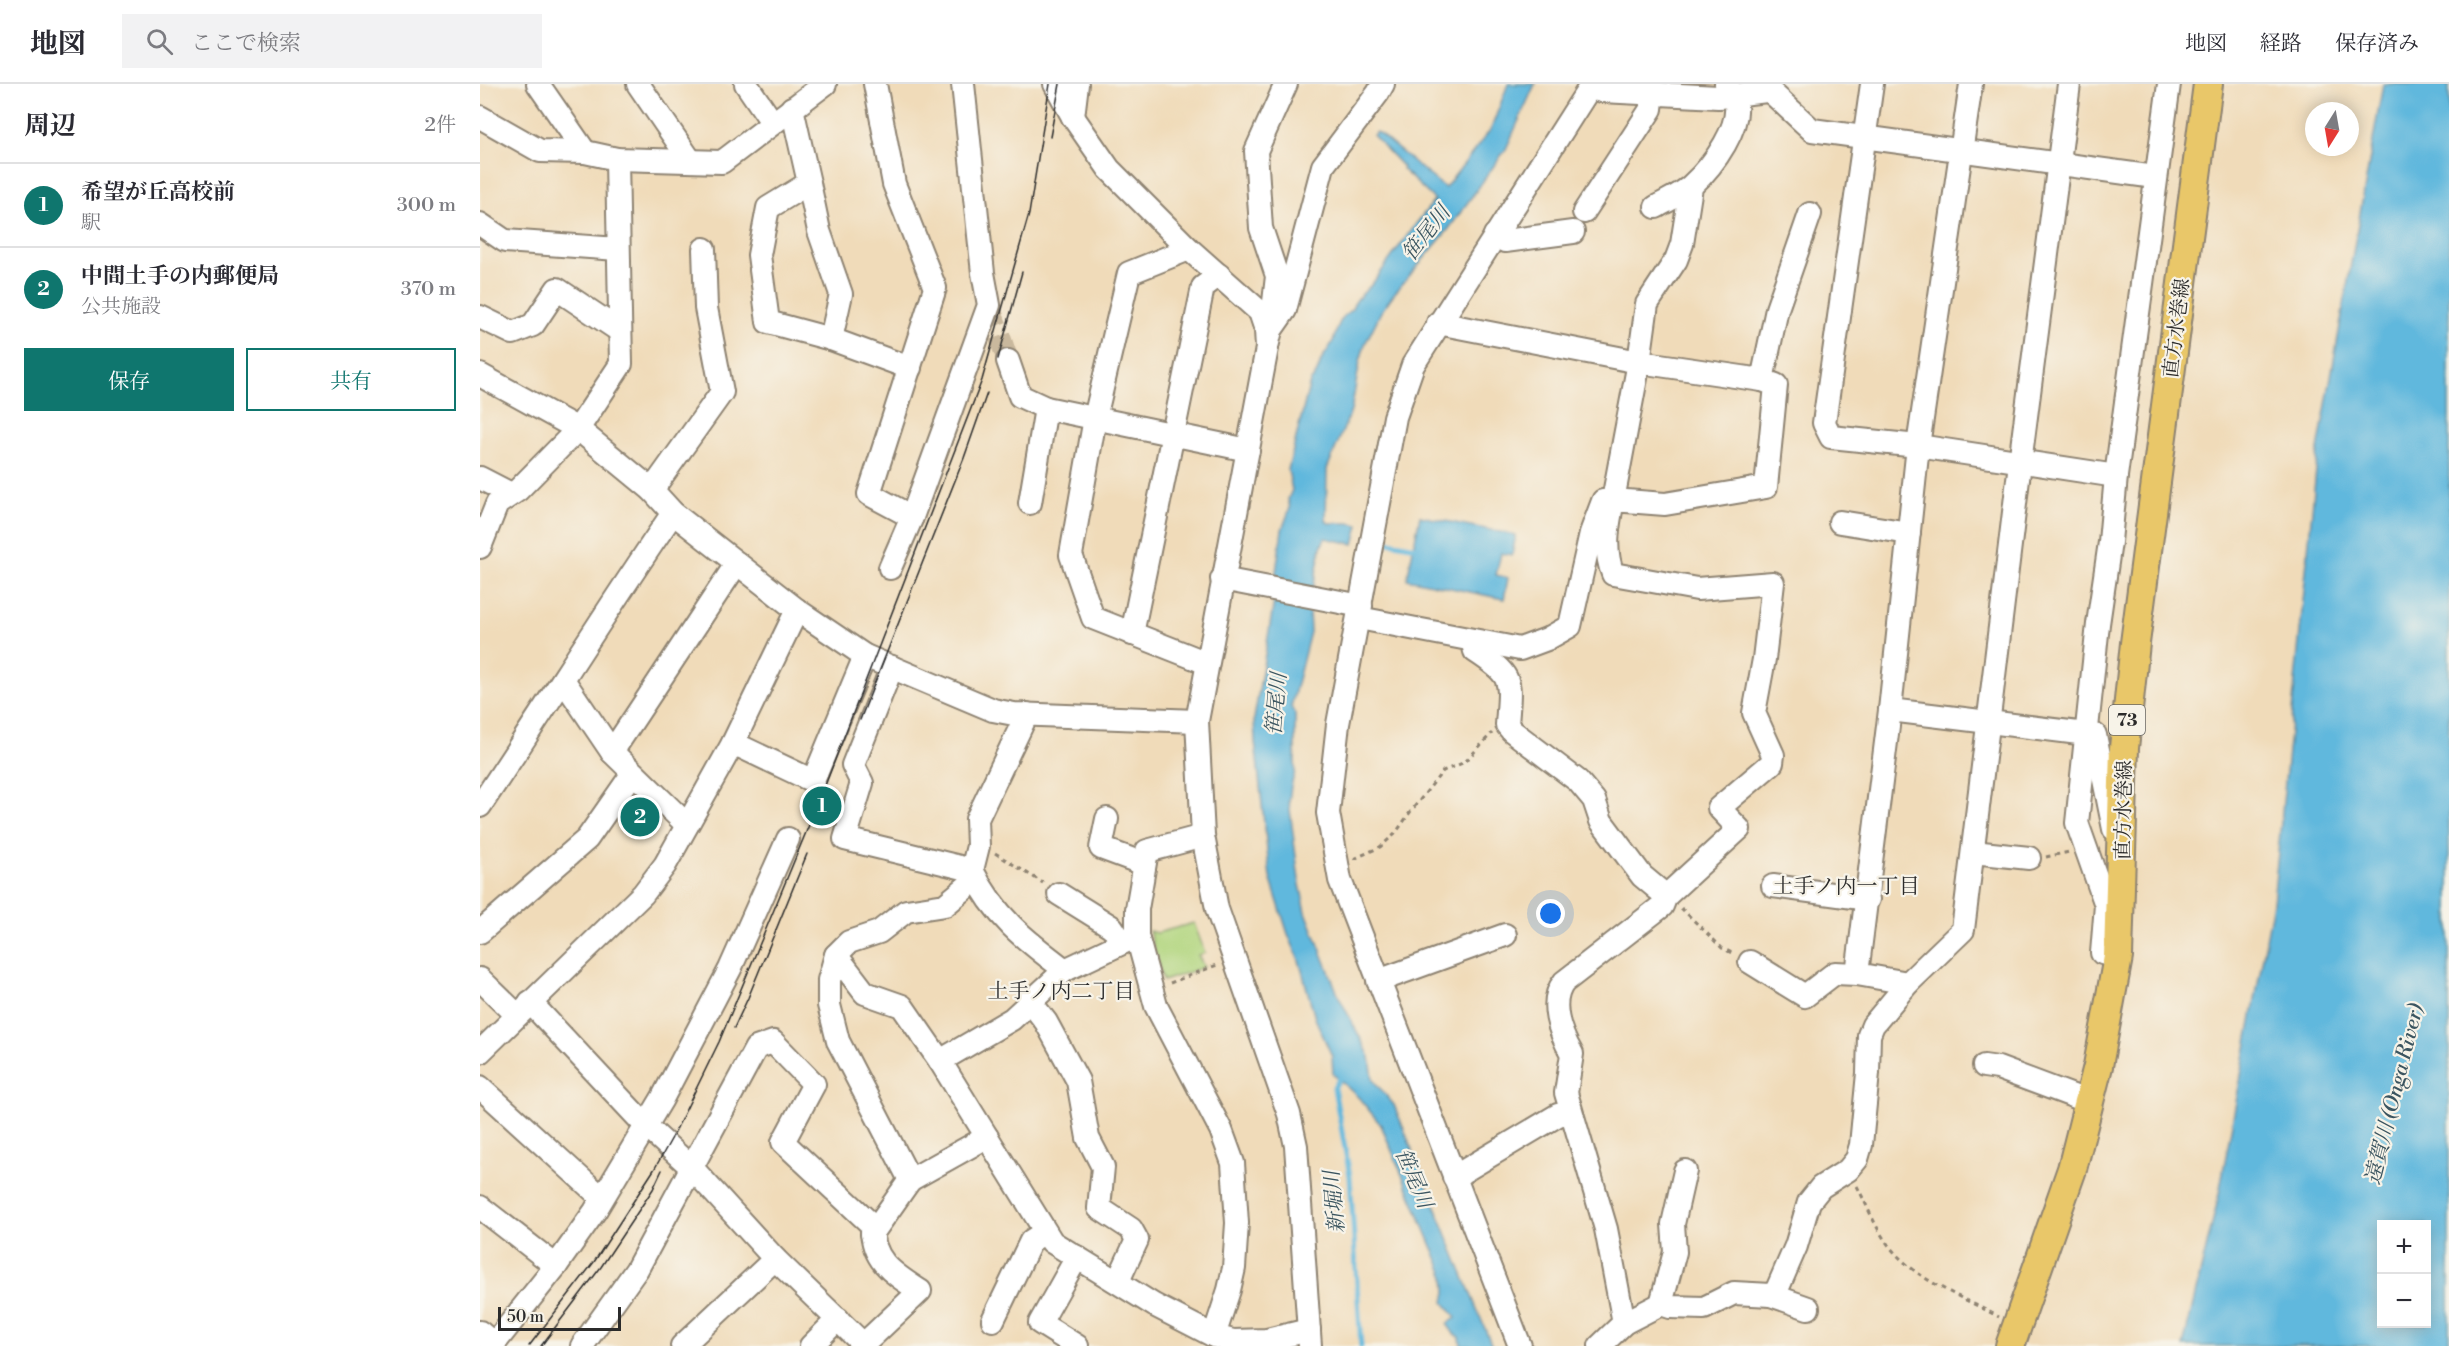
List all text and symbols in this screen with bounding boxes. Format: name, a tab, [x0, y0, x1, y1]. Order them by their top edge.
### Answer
search box	[122, 14, 542, 68]
icon: search	[143, 25, 176, 58]
text: 地図	[30, 27, 86, 62]
text: ここで検索	[191, 30, 301, 57]
text: 地図	[2185, 31, 2227, 57]
text: 経路	[2260, 31, 2302, 57]
text: 保存済み	[2335, 31, 2419, 57]
north arrow	[2305, 102, 2359, 156]
text: 周辺	[24, 110, 76, 142]
text: 2件	[425, 113, 456, 138]
text: 希望が丘高校前	[81, 179, 235, 206]
text: 1	[39, 193, 48, 218]
text: 300 m	[397, 193, 456, 218]
water label: 笹尾川	[1397, 199, 1458, 266]
text: 駅	[81, 211, 101, 236]
text: 中間土手の内郵便局	[81, 263, 279, 290]
text: 2	[37, 277, 50, 302]
text: 370 m	[401, 277, 456, 302]
street label: 直方水巻線	[2159, 277, 2196, 379]
text: 公共施設	[81, 295, 161, 320]
button: 保存	[24, 348, 234, 411]
button: 共有	[246, 348, 456, 411]
water label: 笹尾川	[1261, 670, 1293, 737]
road number: 73	[2109, 705, 2145, 735]
street label: 直方水巻線	[2111, 760, 2138, 860]
pin: 1	[802, 784, 842, 828]
pin: 2	[620, 794, 660, 840]
district label: 土手ノ内一丁目	[1773, 874, 1920, 900]
your location	[1536, 899, 1565, 928]
district label: 土手ノ内二丁目	[988, 979, 1135, 1005]
water label: 遠賀川 (Onga River)	[2360, 1001, 2430, 1187]
water label: 笹尾川	[1389, 1144, 1438, 1214]
water label: 新堀川	[1319, 1167, 1351, 1234]
map controls	[2377, 1220, 2431, 1328]
button: +	[2377, 1220, 2431, 1274]
button: −	[2377, 1274, 2431, 1328]
scale bar	[498, 1304, 621, 1332]
text: 50 m	[507, 1307, 544, 1327]

